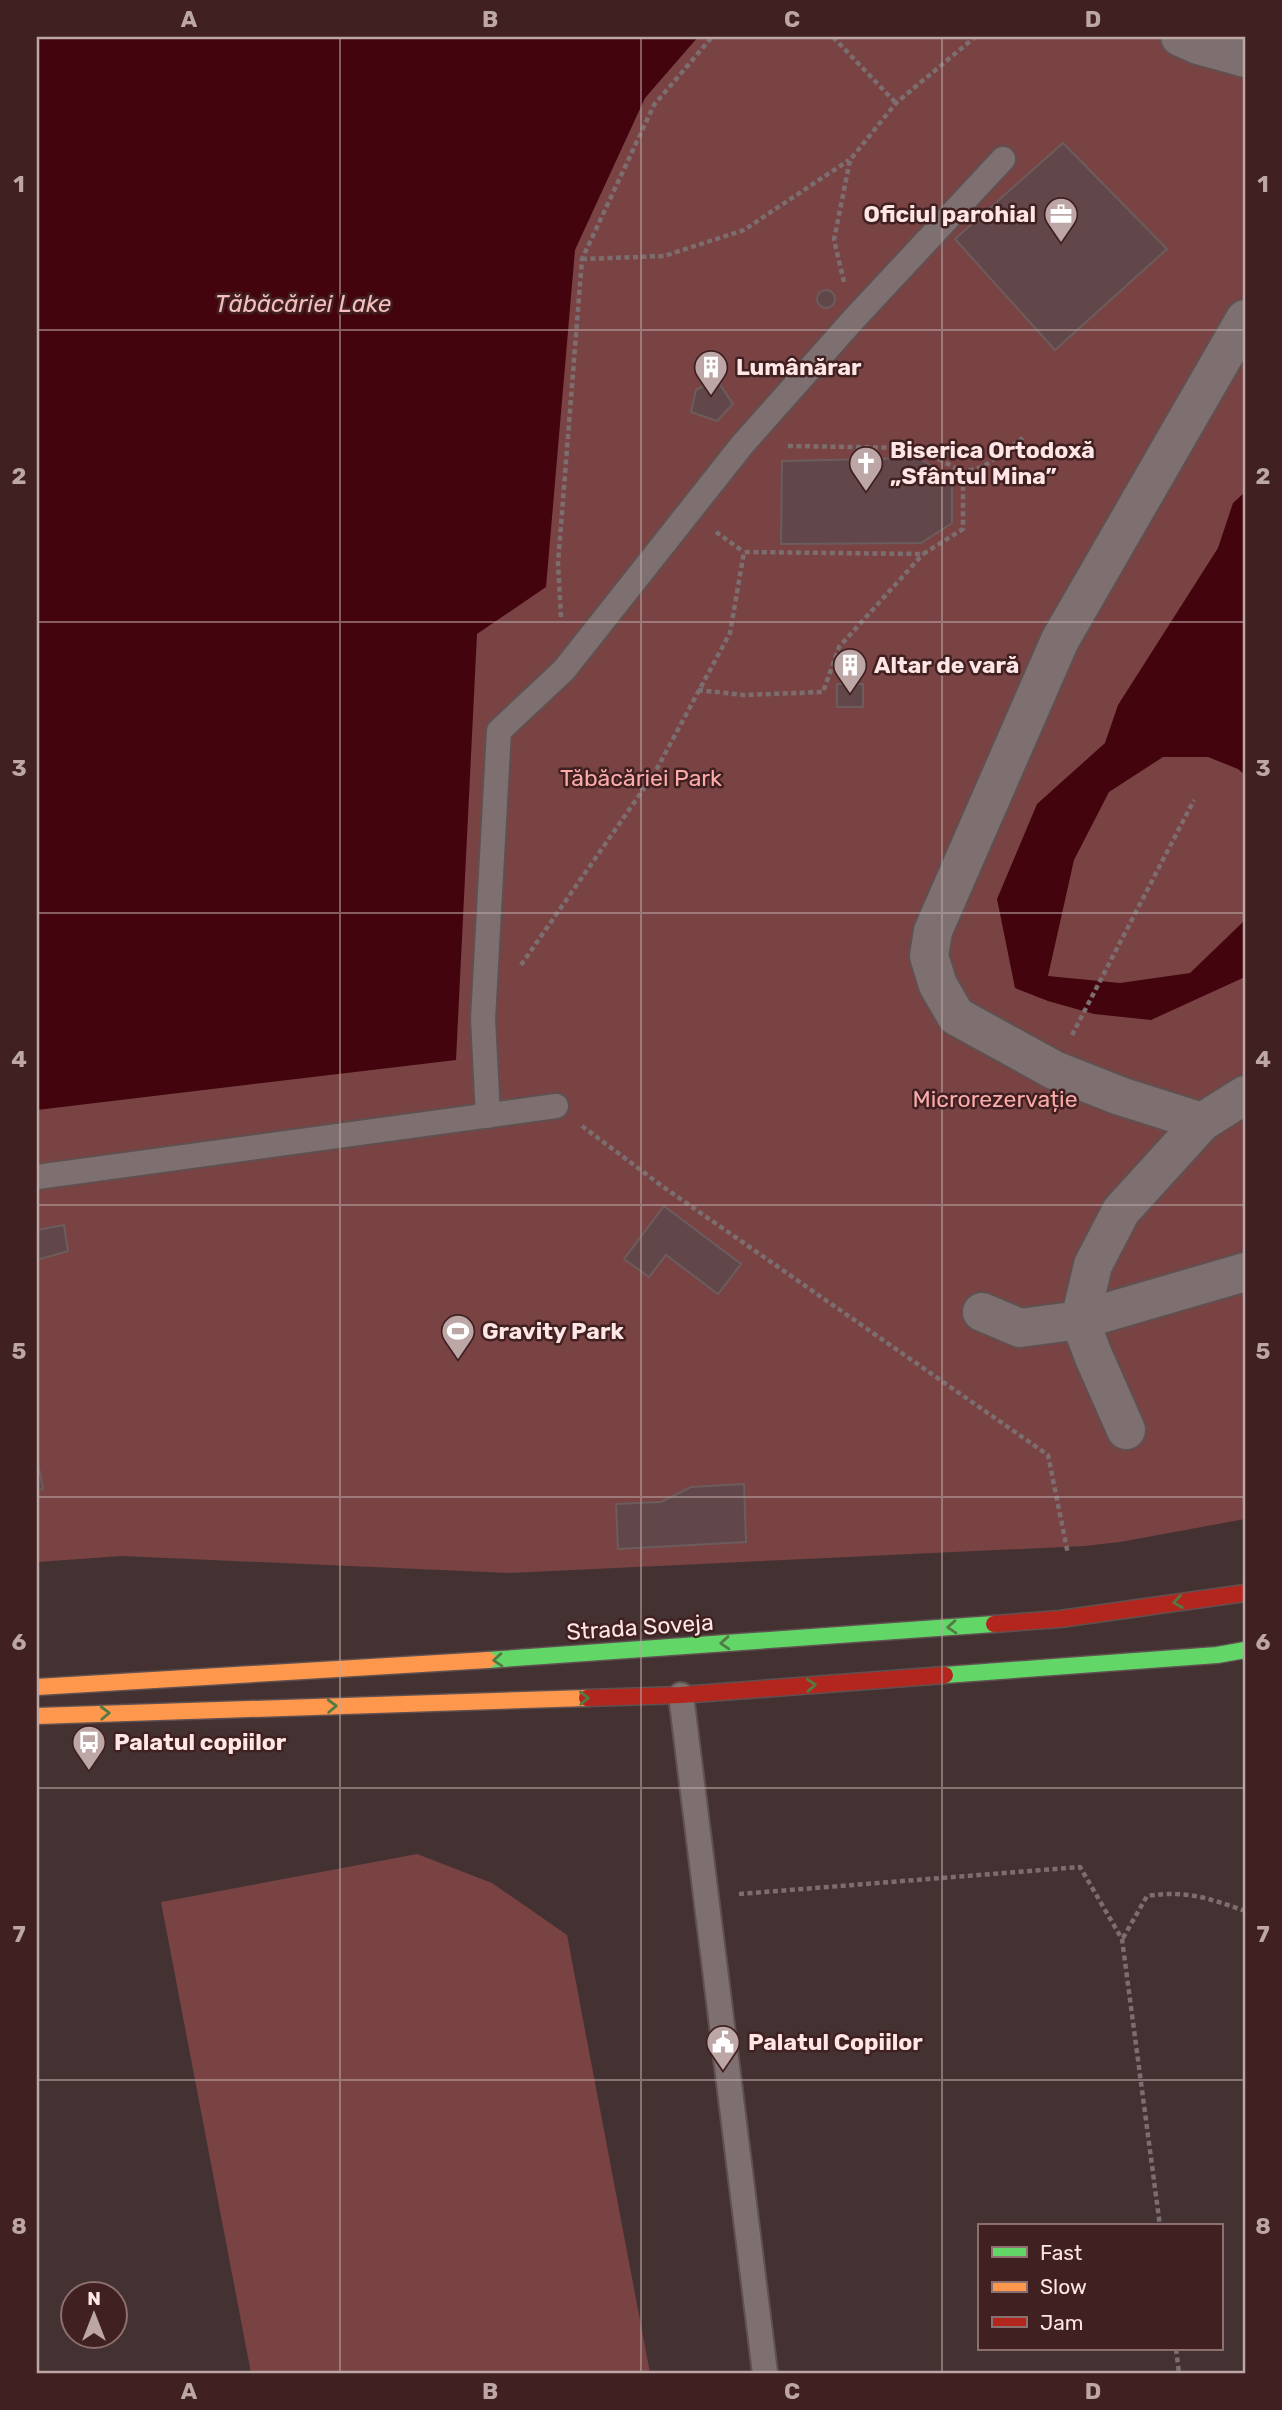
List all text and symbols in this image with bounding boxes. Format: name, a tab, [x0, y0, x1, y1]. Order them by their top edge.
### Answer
text: A	[181, 5, 198, 33]
text: B	[482, 5, 498, 33]
text: C	[784, 5, 800, 33]
text: D	[1085, 5, 1101, 33]
text: 1	[13, 170, 25, 198]
text: 1	[1257, 170, 1269, 198]
office icon: Oficiul parohial	[1042, 195, 1080, 244]
place label: Oficiul parohial	[864, 200, 1036, 228]
water label: Tăbăcăriei Lake	[215, 290, 391, 318]
building icon: Lumânărar	[692, 348, 730, 397]
place label: Lumânărar	[736, 353, 862, 381]
place label: Biserica Ortodoxă „Sfântul Mina”	[890, 436, 1095, 490]
church icon: Biserica Ortodoxă „Sfântul Mina”	[847, 444, 885, 493]
text: 2	[12, 462, 26, 490]
text: 2	[1256, 462, 1270, 490]
building icon: Altar de vară	[831, 646, 869, 695]
place label: Altar de vară	[874, 651, 1019, 679]
text: 3	[11, 754, 27, 782]
text: 3	[1255, 754, 1271, 782]
park label: Tăbăcăriei Park	[560, 764, 722, 792]
text: 4	[11, 1045, 27, 1073]
text: 4	[1255, 1045, 1271, 1073]
park label: Microrezervație	[912, 1085, 1078, 1113]
sports icon: Gravity Park	[439, 1312, 477, 1361]
place label: Gravity Park	[482, 1317, 624, 1345]
text: 5	[12, 1337, 27, 1365]
text: 5	[1256, 1337, 1271, 1365]
one-way arrow	[1172, 1595, 1184, 1610]
street label: Strada Soveja	[566, 1608, 714, 1646]
one-way arrow	[946, 1619, 957, 1634]
text: 6	[12, 1628, 27, 1656]
text: 6	[1256, 1628, 1271, 1656]
one-way arrow	[719, 1635, 730, 1650]
one-way arrow	[492, 1652, 503, 1667]
one-way arrow	[806, 1678, 817, 1693]
one-way arrow	[579, 1690, 590, 1705]
one-way arrow	[327, 1698, 338, 1713]
one-way arrow	[100, 1706, 111, 1721]
bus stop icon: Palatul copiilor	[70, 1723, 108, 1772]
place label: Palatul copiilor	[114, 1728, 287, 1756]
text: 7	[12, 1920, 26, 1948]
text: 7	[1256, 1920, 1270, 1948]
public building icon: Palatul Copiilor	[704, 2023, 742, 2072]
place label: Palatul Copiilor	[748, 2028, 923, 2056]
text: 8	[11, 2212, 27, 2240]
text: 8	[1255, 2212, 1271, 2240]
legend	[978, 2224, 1222, 2350]
text: Fast	[1040, 2240, 1082, 2265]
text: Slow	[1040, 2274, 1087, 2299]
north arrow	[60, 2280, 130, 2350]
text: N	[87, 2287, 101, 2310]
text: Jam	[1040, 2310, 1084, 2335]
text: A	[181, 2377, 198, 2405]
text: B	[482, 2377, 498, 2405]
text: C	[784, 2377, 800, 2405]
text: D	[1085, 2377, 1101, 2405]

